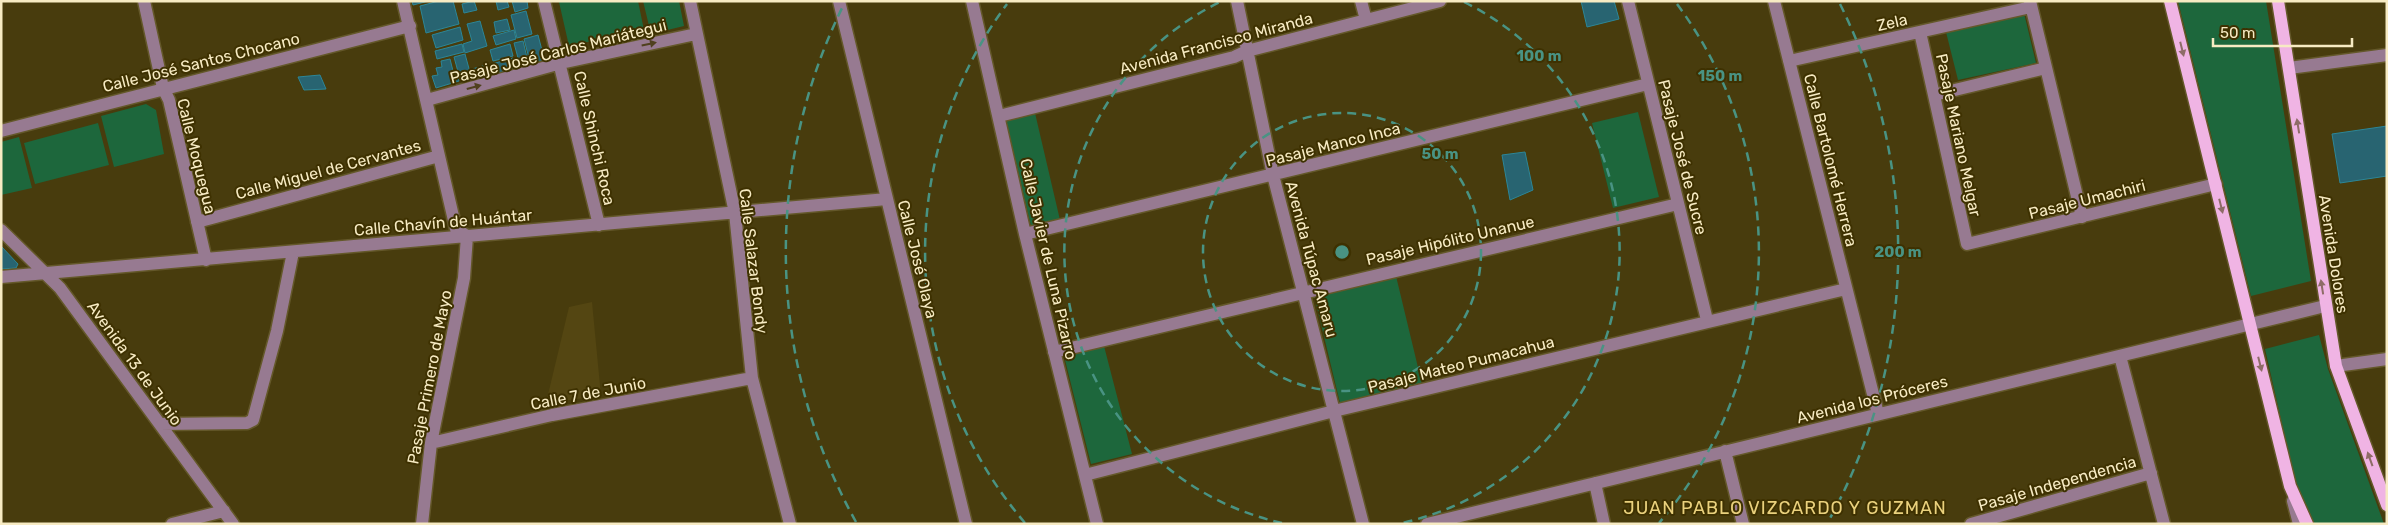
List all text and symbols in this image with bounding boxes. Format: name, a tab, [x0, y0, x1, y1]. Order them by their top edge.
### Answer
street label: Avenida Francisco Miranda	[1117, 9, 1315, 78]
street label: Zela	[1875, 10, 1909, 35]
street label: Pasaje José Carlos Mariátegui	[448, 15, 668, 88]
scale bar	[2213, 15, 2352, 47]
text: 50 m	[2220, 24, 2255, 42]
street label: Calle José Santos Chocano	[101, 29, 302, 96]
one-way arrow	[642, 40, 657, 48]
one-way arrow	[2178, 41, 2186, 56]
text: 100 m	[1517, 47, 1561, 65]
street label: Pasaje Mariano Melgar	[1932, 52, 1985, 218]
text: 150 m	[1698, 67, 1742, 85]
street label: Calle Shinchi Roca	[570, 69, 619, 207]
street label: Calle Bartolomé Herrera	[1800, 72, 1861, 249]
street label: Pasaje José de Sucre	[1654, 78, 1711, 237]
one-way arrow	[467, 83, 482, 91]
street label: Calle Moquegua	[173, 96, 220, 216]
one-way arrow	[2293, 118, 2301, 134]
street label: Pasaje Manco Inca	[1264, 119, 1402, 170]
street label: Calle Miguel de Cervantes	[233, 136, 423, 203]
text: 50 m	[1422, 145, 1458, 163]
street label: Calle Javier de Luna Pizarro	[1016, 157, 1081, 361]
street label: Pasaje Umachiri	[2027, 176, 2148, 223]
street label: Avenida Túpac Amaru	[1282, 179, 1342, 339]
street label: Calle Salazar Bondy	[735, 187, 772, 335]
street label: Avenida Dolores	[2315, 193, 2352, 315]
street label: Calle José Olaya	[894, 198, 941, 320]
one-way arrow	[2217, 199, 2225, 214]
street label: Calle Chavín de Huántar	[353, 205, 533, 240]
street label: Pasaje Hipólito Unanue	[1364, 212, 1536, 269]
centre of rings	[1333, 243, 1351, 261]
text: 200 m	[1874, 243, 1922, 261]
one-way arrow	[2318, 278, 2326, 294]
street label: Pasaje Primero de Mayo	[403, 288, 456, 466]
street label: Avenida 13 de Junio	[83, 298, 186, 429]
street label: Pasaje Mateo Pumacahua	[1366, 332, 1556, 397]
one-way arrow	[2256, 356, 2264, 371]
street label: Avenida los Próceres	[1795, 372, 1950, 427]
street label: Calle 7 de Junio	[529, 373, 647, 414]
one-way arrow	[2366, 451, 2374, 466]
street label: Pasaje Independencia	[1976, 452, 2138, 515]
district label: JUAN PABLO VIZCARDO Y GUZMAN	[1623, 497, 1947, 519]

